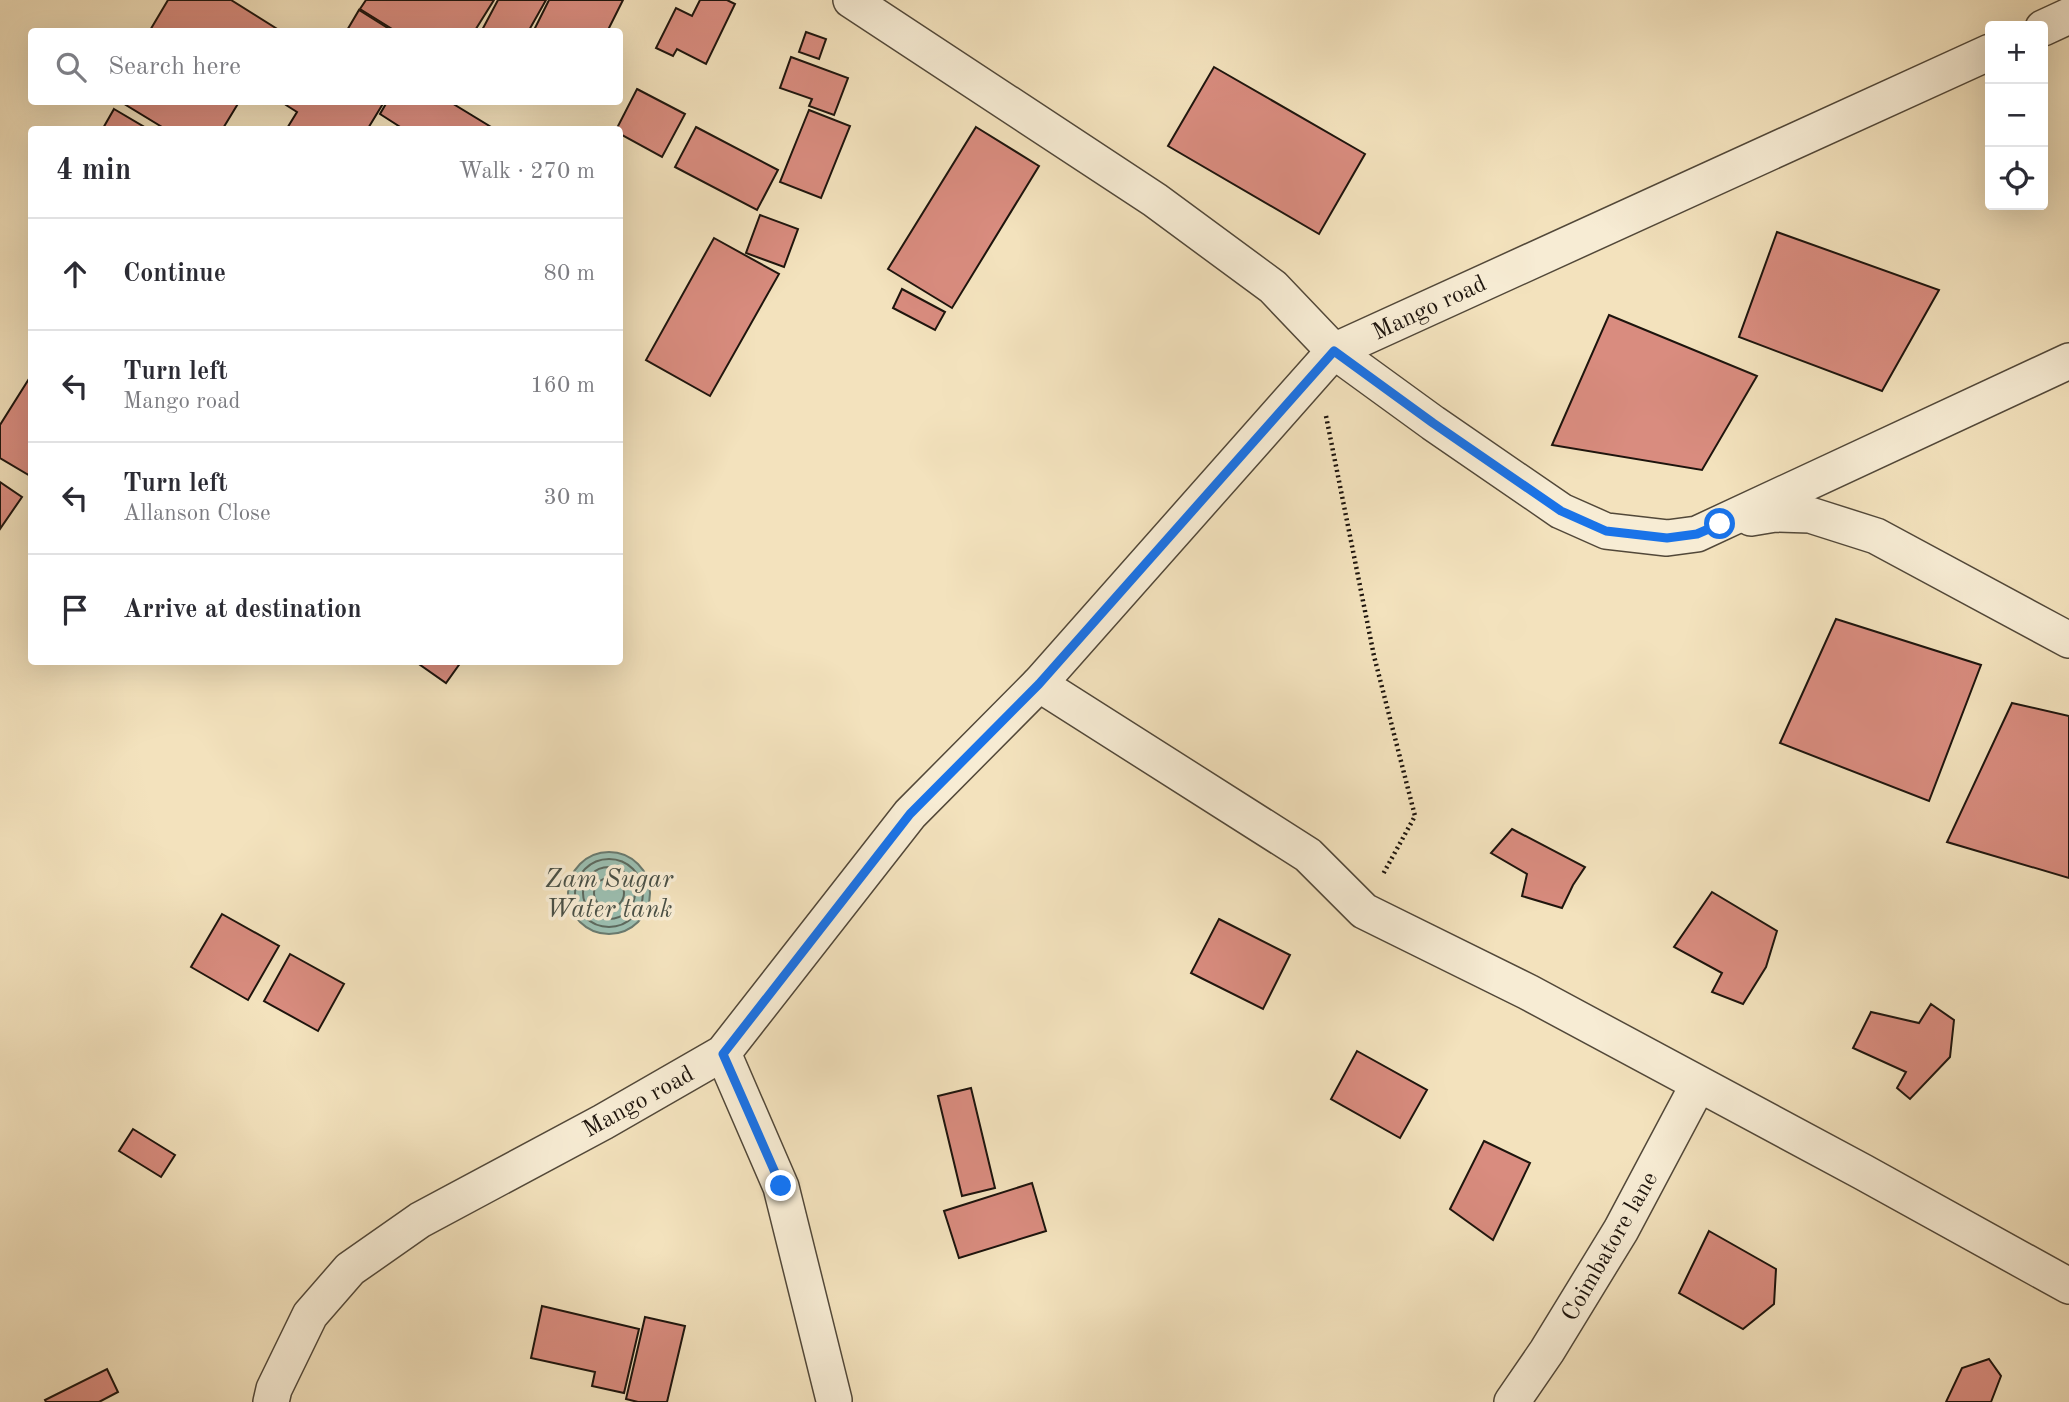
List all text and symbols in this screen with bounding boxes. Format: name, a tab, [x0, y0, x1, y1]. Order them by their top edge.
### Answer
map controls	[1985, 21, 2048, 210]
button: +	[1985, 21, 2048, 84]
search box	[28, 28, 623, 105]
icon: search	[52, 48, 90, 86]
text: Search here	[108, 54, 241, 80]
button: −	[1985, 84, 2048, 147]
button: locate	[1985, 147, 2048, 210]
text: 4 min	[56, 156, 131, 186]
text: Walk · 270 m	[459, 160, 595, 183]
icon: ahead	[56, 255, 94, 293]
text: Continue	[123, 261, 226, 287]
text: 80 m	[544, 262, 595, 285]
street label: Mango road	[1369, 272, 1490, 346]
text: Turn left	[123, 359, 228, 385]
icon: left	[56, 367, 94, 405]
text: 160 m	[530, 374, 595, 397]
text: Mango road	[123, 390, 241, 413]
text: Turn left	[123, 471, 228, 497]
icon: left	[56, 479, 94, 517]
text: 30 m	[544, 486, 595, 509]
text: Allanson Close	[123, 502, 271, 525]
route start	[1704, 508, 1735, 539]
icon: arrive	[56, 591, 94, 629]
text: Arrive at destination	[123, 597, 362, 623]
water label: Zam Sugar Water tank	[545, 867, 674, 923]
street label: Mango road	[580, 1063, 698, 1143]
street label: Coimbatore lane	[1558, 1168, 1663, 1326]
route end	[765, 1170, 796, 1201]

